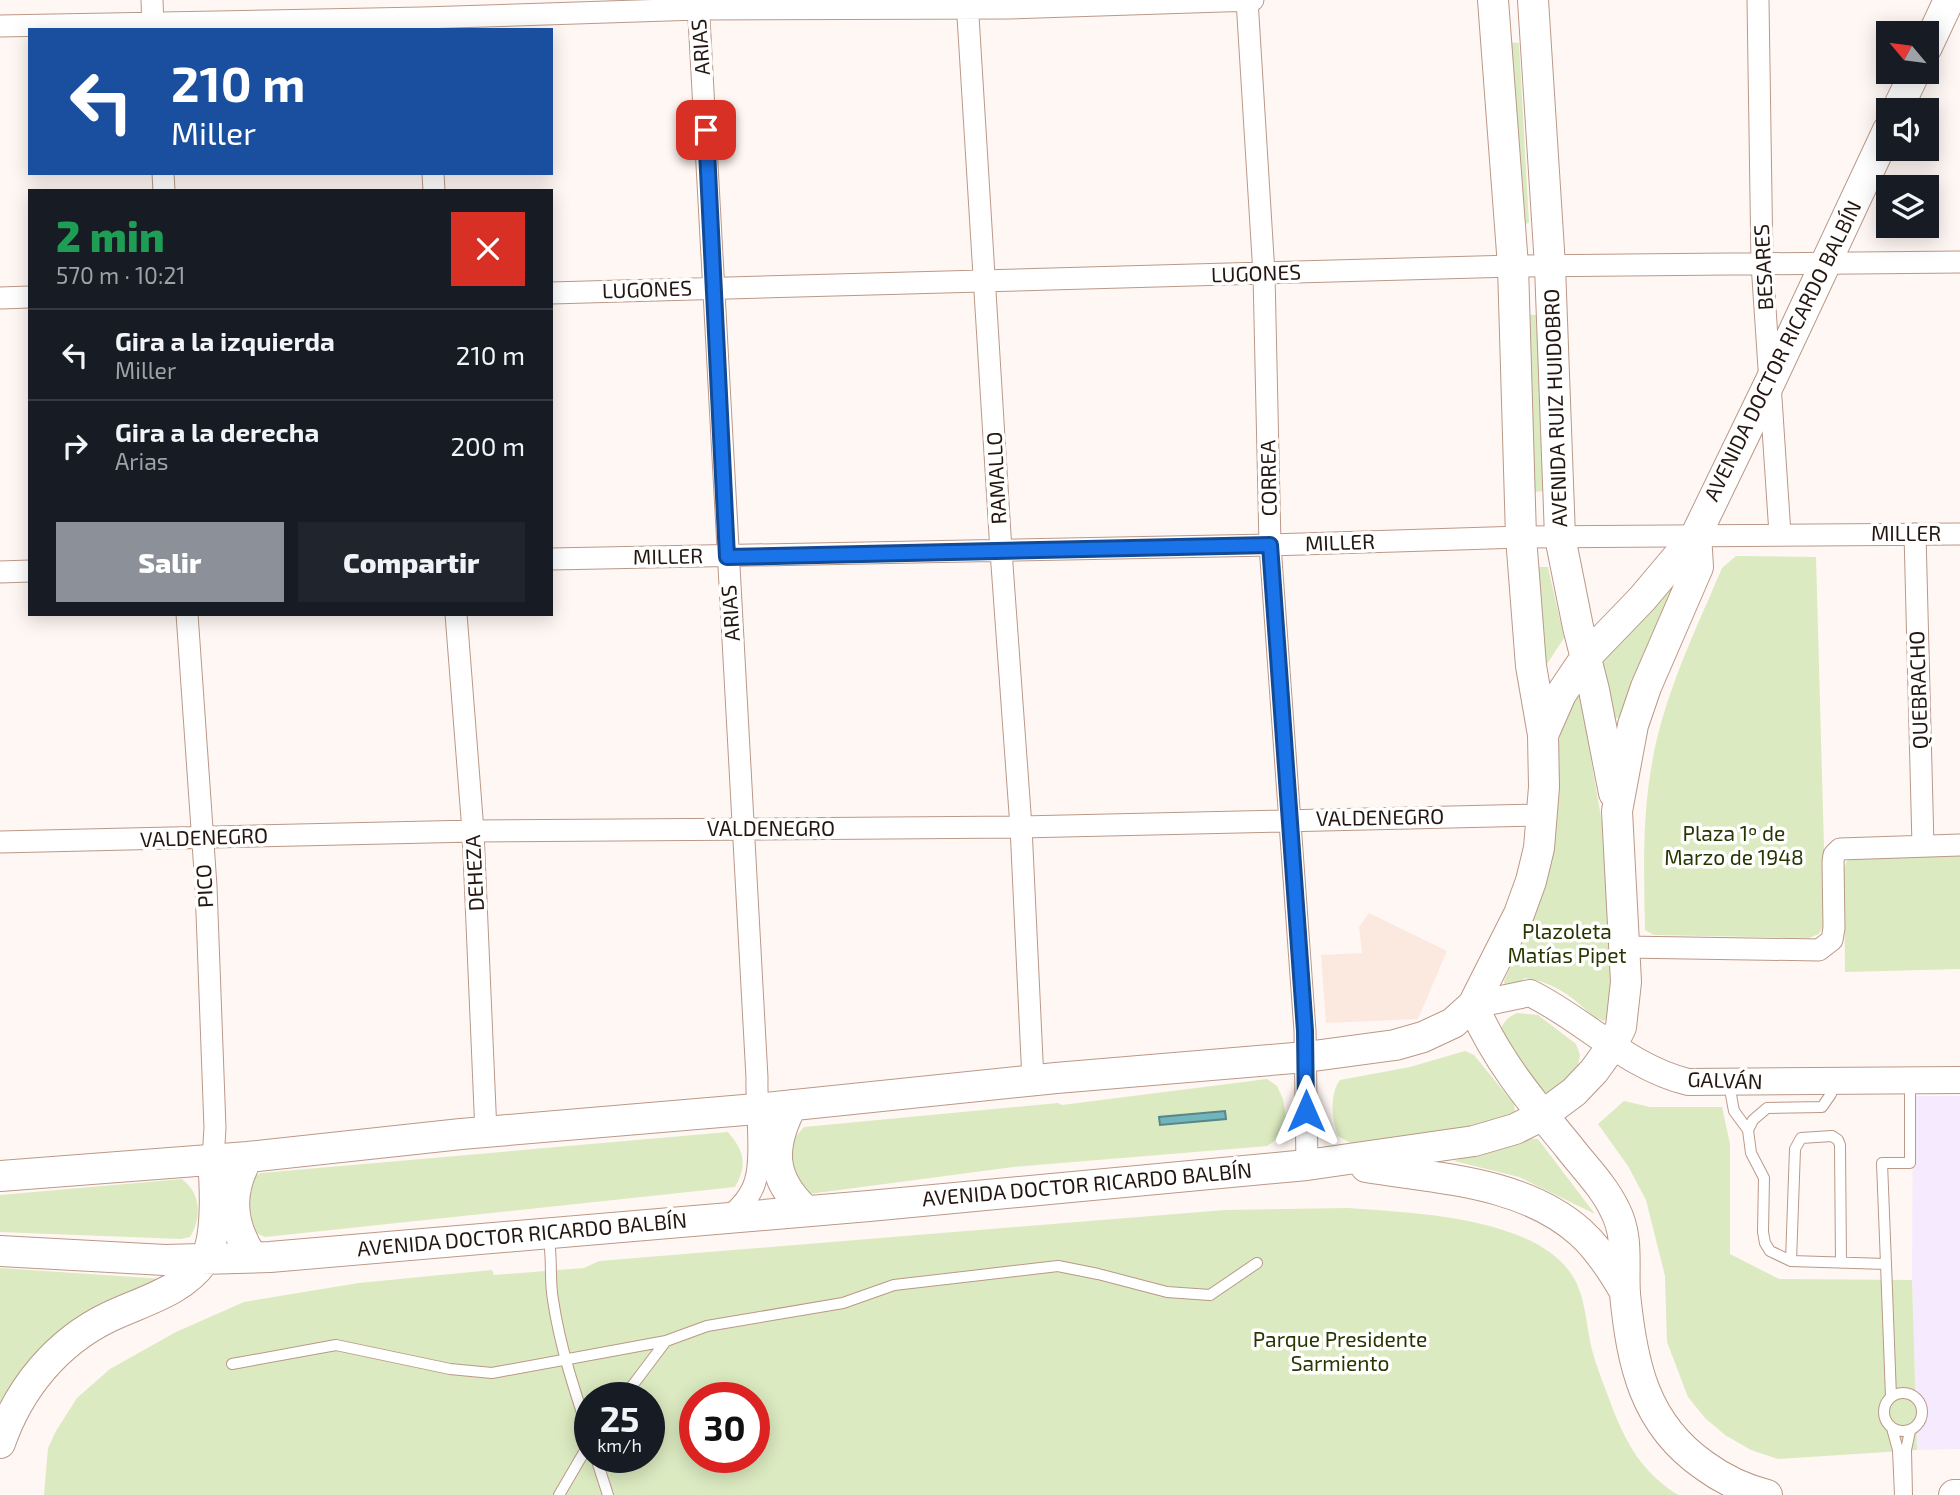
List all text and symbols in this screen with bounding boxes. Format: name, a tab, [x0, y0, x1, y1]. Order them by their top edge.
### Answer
street label: ARIAS	[685, 18, 714, 76]
north arrow	[1876, 21, 1939, 84]
map controls	[1876, 21, 1939, 238]
text: 210 m	[171, 53, 305, 112]
icon: left	[56, 56, 147, 147]
button: sound	[1876, 98, 1939, 161]
pin	[676, 100, 736, 160]
icon: arrive	[687, 111, 725, 149]
text: Miller	[171, 113, 256, 151]
button: layers	[1876, 175, 1939, 238]
street label: AVENIDA DOCTOR RICARDO BALBÍN	[1698, 196, 1865, 505]
text: 2 min	[56, 210, 165, 260]
button: close	[451, 212, 525, 286]
street label: BESARES	[1748, 223, 1777, 311]
street label: LUGONES	[1211, 258, 1301, 287]
text: 570 m · 10:21	[56, 261, 185, 289]
street label: LUGONES	[602, 274, 692, 303]
street label: AVENIDA RUIZ HUIDOBRO	[1538, 288, 1571, 528]
text: Gira a la izquierda	[115, 325, 335, 356]
icon: left	[56, 336, 94, 374]
text: 210 m	[456, 339, 525, 370]
text: Miller	[115, 356, 176, 384]
text: Gira a la derecha	[115, 416, 319, 447]
icon: right	[56, 427, 94, 465]
text: 200 m	[450, 430, 525, 461]
street label: RAMALLO	[981, 431, 1010, 525]
street label: CORREA	[1254, 440, 1281, 517]
text: Arias	[115, 447, 169, 475]
street label: MILLER	[1871, 520, 1941, 545]
button: Salir	[56, 522, 284, 602]
button: Compartir	[298, 522, 525, 602]
street label: MILLER	[1304, 528, 1376, 555]
street label: MILLER	[633, 542, 703, 569]
street label: ARIAS	[715, 584, 744, 642]
street label: QUEBRACHO	[1903, 630, 1933, 750]
street label: VALDENEGRO	[1316, 803, 1444, 830]
street label: VALDENEGRO	[707, 815, 835, 840]
park label: Plaza 1º de Marzo de 1948	[1664, 820, 1804, 869]
street label: VALDENEGRO	[139, 822, 268, 851]
street label: DEHEZA	[459, 834, 488, 912]
street label: PICO	[190, 864, 217, 909]
park label: Plazoleta Matías Pipet	[1507, 918, 1627, 967]
street label: GALVÁN	[1687, 1066, 1763, 1093]
position arrow	[1269, 1074, 1343, 1148]
street label: AVENIDA DOCTOR RICARDO BALBÍN	[921, 1157, 1253, 1210]
street label: AVENIDA DOCTOR RICARDO BALBÍN	[356, 1207, 688, 1260]
park label: Parque Presidente Sarmiento	[1253, 1326, 1427, 1375]
speed limit sign: 30	[679, 1382, 770, 1473]
text: 25	[600, 1397, 639, 1439]
text: km/h	[597, 1434, 642, 1456]

